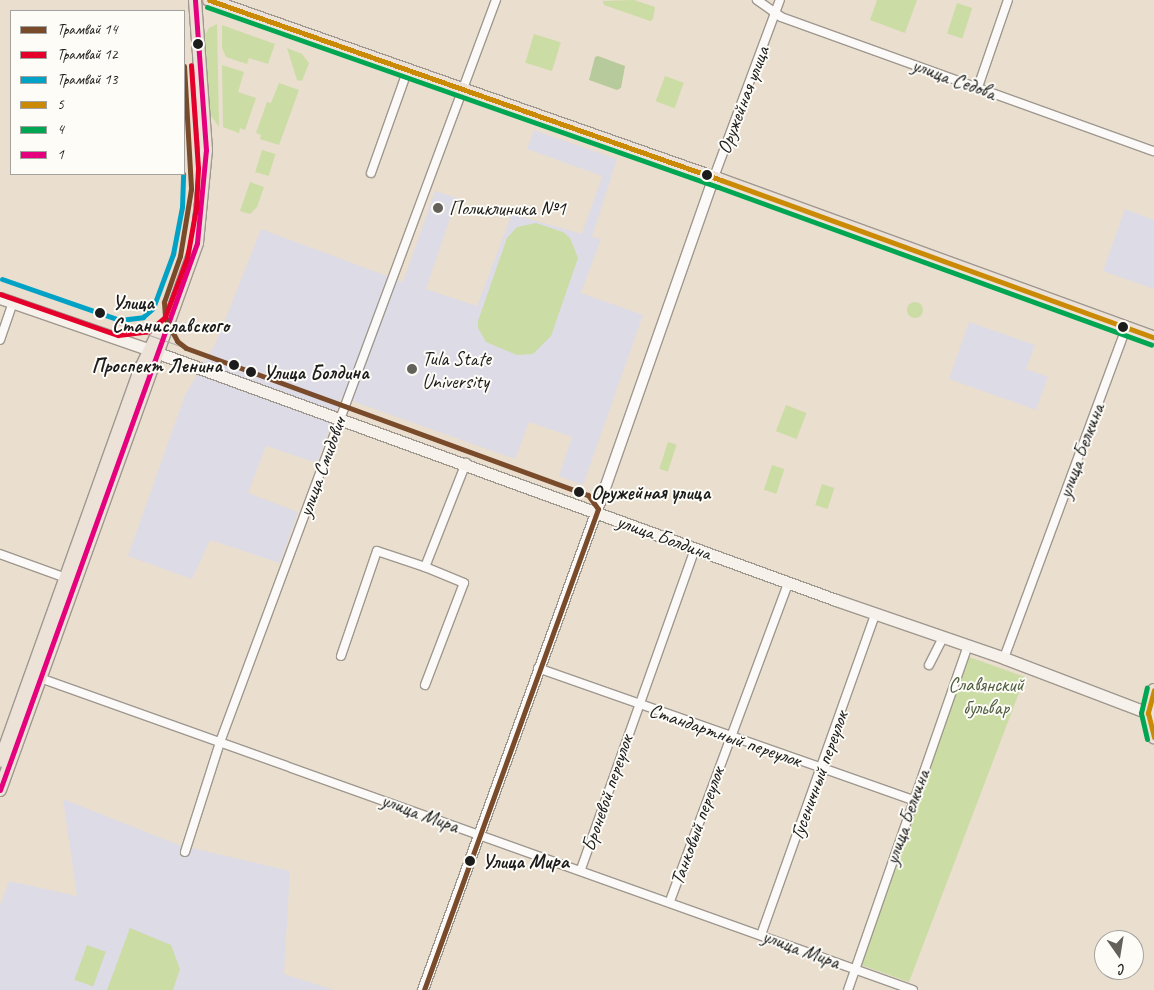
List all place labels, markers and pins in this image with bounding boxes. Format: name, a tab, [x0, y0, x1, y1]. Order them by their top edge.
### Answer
unlabelled marker	[193, 39, 203, 49]
unlabelled marker	[702, 170, 712, 180]
place label: Поликлиника №1	[449, 196, 566, 220]
marker: Поликлиника №1	[431, 201, 445, 215]
place label: Улица Станиславского	[112, 290, 229, 337]
marker: Улица Станиславского	[92, 305, 108, 321]
unlabelled marker	[1118, 322, 1128, 332]
place label: Tula State University	[422, 346, 492, 393]
place label: Проспект Ленина	[91, 353, 222, 377]
marker: Проспект Ленина	[226, 357, 242, 373]
place label: Улица Болдина	[263, 360, 370, 384]
marker: Tula State University	[406, 363, 418, 375]
marker: Улица Болдина	[243, 364, 259, 380]
place label: Оружейная улица	[591, 480, 713, 504]
marker: Оружейная улица	[571, 484, 587, 500]
place label: Улица Мира	[482, 849, 567, 873]
marker: Улица Мира	[462, 853, 478, 869]

